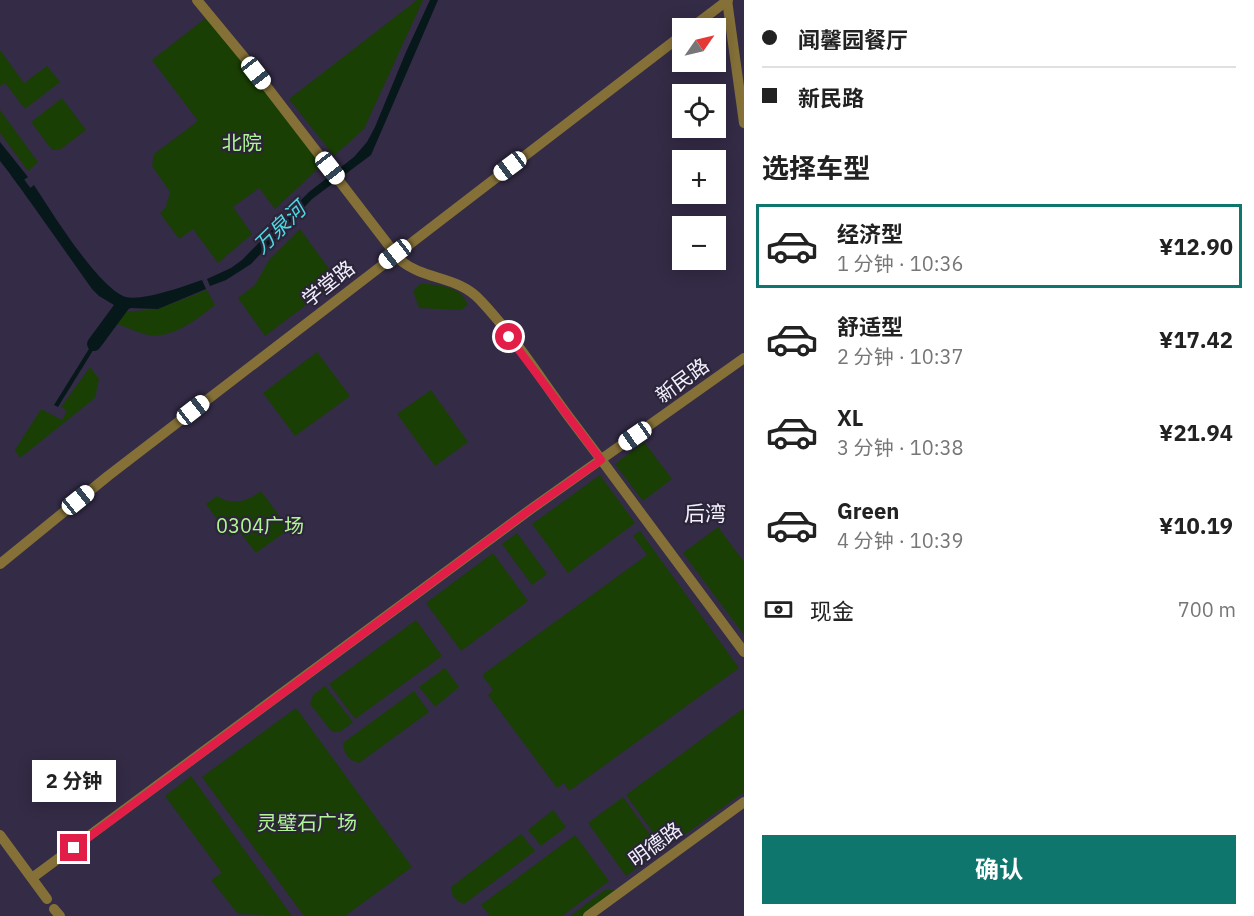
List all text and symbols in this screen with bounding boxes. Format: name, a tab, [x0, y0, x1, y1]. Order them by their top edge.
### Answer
north arrow	[672, 18, 726, 72]
map controls	[672, 18, 726, 270]
text: 闻馨园餐厅	[798, 25, 908, 54]
car	[238, 53, 274, 93]
text: 新民路	[798, 83, 864, 112]
button: locate	[672, 84, 726, 138]
park label: 北院	[222, 129, 262, 156]
car	[312, 148, 348, 188]
car	[490, 148, 530, 184]
button: +	[672, 150, 726, 204]
text: 选择车型	[762, 150, 870, 185]
water label: 万泉河	[247, 192, 314, 259]
button: −	[672, 216, 726, 270]
icon: car	[765, 219, 819, 273]
text: 经济型	[837, 219, 903, 248]
text: ¥12.90	[1159, 232, 1233, 261]
car	[375, 236, 415, 272]
text: 1 分钟 · 10:36	[837, 250, 964, 277]
street label: 学堂路	[296, 254, 360, 312]
icon: car	[765, 312, 819, 366]
text: 舒适型	[837, 312, 903, 341]
route start	[495, 323, 522, 350]
text: ¥17.42	[1159, 325, 1233, 354]
text: 2 分钟 · 10:37	[837, 343, 964, 370]
street label: 新民路	[650, 351, 714, 409]
car	[173, 392, 213, 428]
text: XL	[837, 403, 863, 432]
icon: car	[765, 405, 819, 459]
car	[615, 418, 655, 454]
text: ¥21.94	[1159, 418, 1233, 447]
text: 3 分钟 · 10:38	[837, 434, 964, 461]
car	[58, 482, 98, 518]
text: Green	[837, 496, 899, 525]
icon: car	[765, 498, 819, 552]
district label: 后湾	[684, 499, 726, 527]
text: ¥10.19	[1159, 511, 1233, 540]
park label: 0304广场	[216, 512, 304, 539]
text: 4 分钟 · 10:39	[837, 527, 964, 554]
icon: cash	[762, 593, 795, 626]
text: 现金	[810, 596, 854, 625]
text: 700 m	[1178, 596, 1236, 623]
callout: 2 分钟	[32, 761, 116, 803]
text: 2 分钟	[46, 767, 102, 794]
park label: 灵璧石广场	[257, 809, 357, 836]
street label: 明德路	[623, 815, 687, 873]
route end	[60, 834, 87, 861]
button: 确认	[762, 835, 1236, 904]

